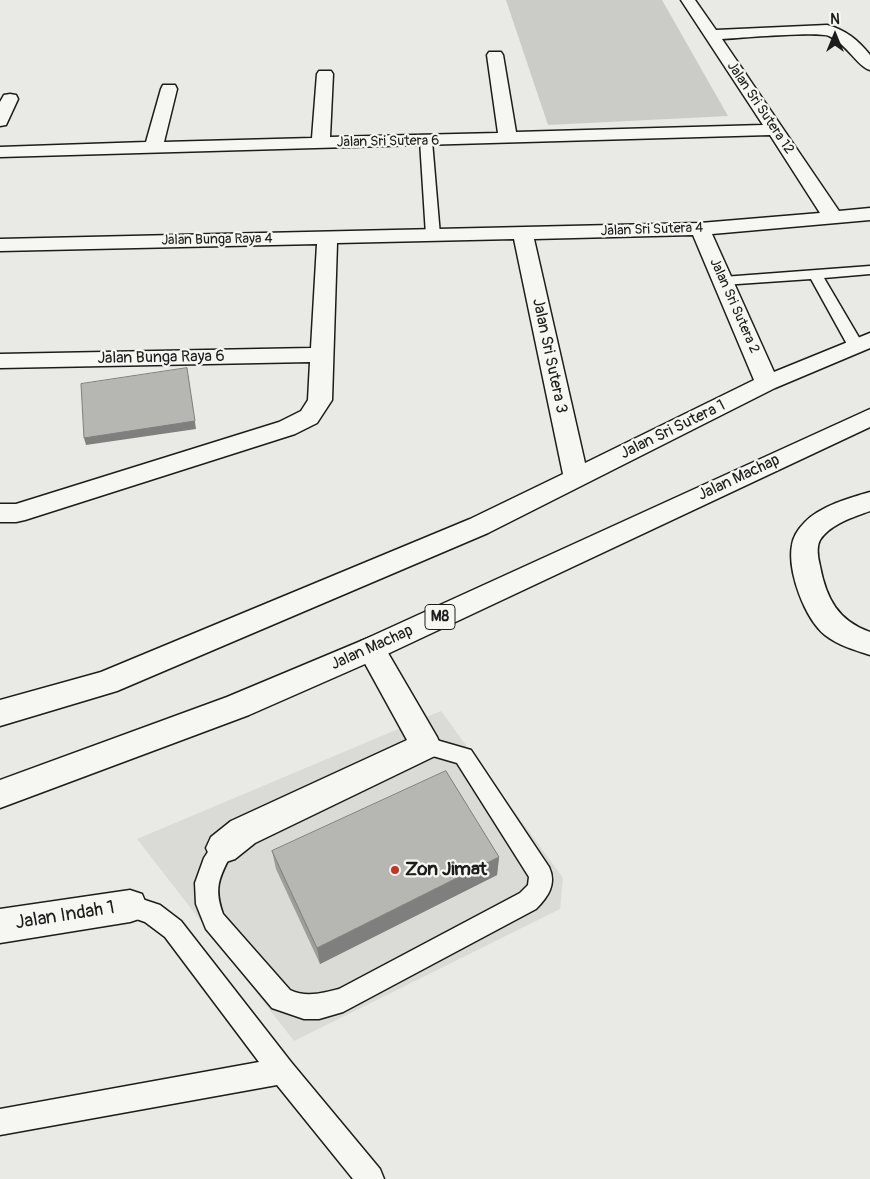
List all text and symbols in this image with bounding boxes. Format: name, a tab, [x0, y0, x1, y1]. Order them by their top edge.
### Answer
north arrow	[810, 10, 860, 60]
text: N	[830, 11, 840, 28]
street label: Jalan Sri Sutera 12	[723, 59, 797, 157]
street label: Jalan Sri Sutera 6	[336, 133, 440, 151]
street label: Jalan Sri Sutera 4	[600, 220, 704, 240]
street label: Jalan Bunga Raya 4	[161, 231, 273, 249]
street label: Jalan Sri Sutera 2	[705, 256, 763, 356]
street label: Jalan Sri Sutera 3	[527, 297, 571, 415]
street label: Jalan Bunga Raya 6	[97, 347, 225, 369]
street label: Jalan Sri Sutera 1	[617, 396, 729, 464]
street label: Jalan Machap	[695, 451, 783, 505]
road number: M8	[425, 604, 455, 630]
street label: Jalan Machap	[328, 621, 416, 675]
place label: Zon Jimat	[405, 859, 487, 881]
marker: Zon Jimat	[389, 864, 401, 876]
street label: Jalan Indah 1	[14, 897, 116, 935]

